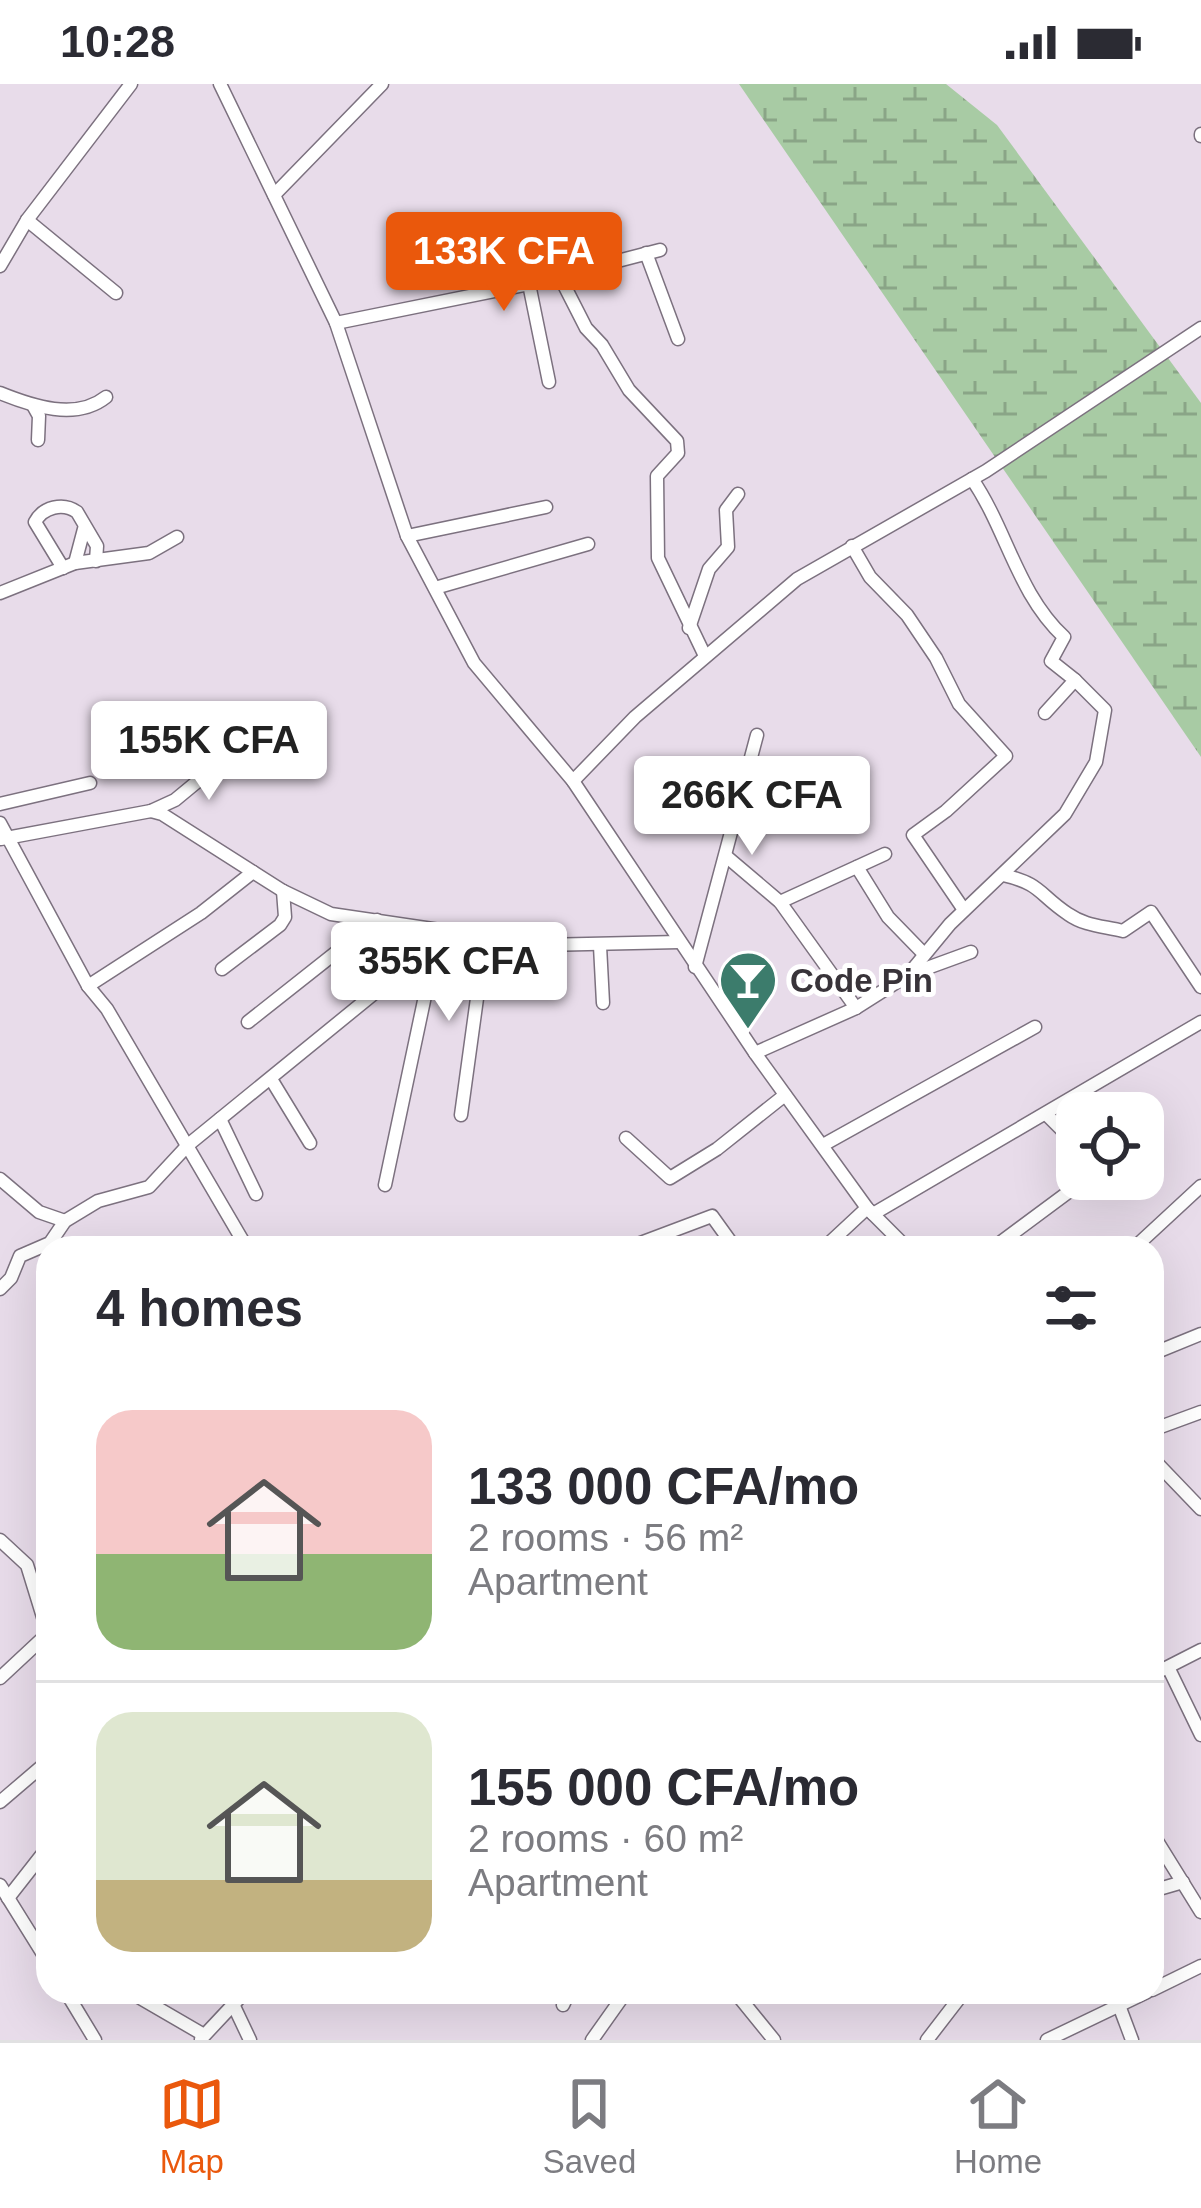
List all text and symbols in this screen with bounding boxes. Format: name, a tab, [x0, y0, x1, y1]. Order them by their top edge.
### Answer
text: 10:28	[60, 16, 175, 67]
pin: 133K CFA	[380, 212, 628, 314]
text: 133K CFA	[413, 229, 595, 272]
pin: 155K CFA	[85, 701, 333, 803]
text: 155K CFA	[118, 718, 300, 761]
pin: 266K CFA	[628, 756, 876, 858]
text: 266K CFA	[661, 773, 843, 816]
pin: 355K CFA	[325, 922, 573, 1024]
text: 355K CFA	[358, 939, 540, 982]
bar icon: Code Pin	[717, 949, 779, 1031]
place label: Code Pin	[790, 962, 933, 999]
map controls	[1056, 1092, 1164, 1200]
button: locate	[1056, 1092, 1164, 1200]
icon: filters	[1038, 1275, 1104, 1341]
text: 4 homes	[96, 1280, 303, 1337]
icon: home	[192, 1458, 336, 1602]
text: 133 000 CFA/mo	[468, 1458, 859, 1515]
text: 2 rooms · 56 m²	[468, 1516, 743, 1559]
text: Apartment	[468, 1560, 648, 1603]
text: 155 000 CFA/mo	[468, 1759, 859, 1816]
icon: home	[192, 1760, 336, 1904]
text: 2 rooms · 60 m²	[468, 1817, 743, 1860]
text: Apartment	[468, 1861, 648, 1904]
tab: Map	[159, 2071, 225, 2181]
tab: Saved	[543, 2071, 636, 2181]
tab: Home	[954, 2071, 1042, 2181]

